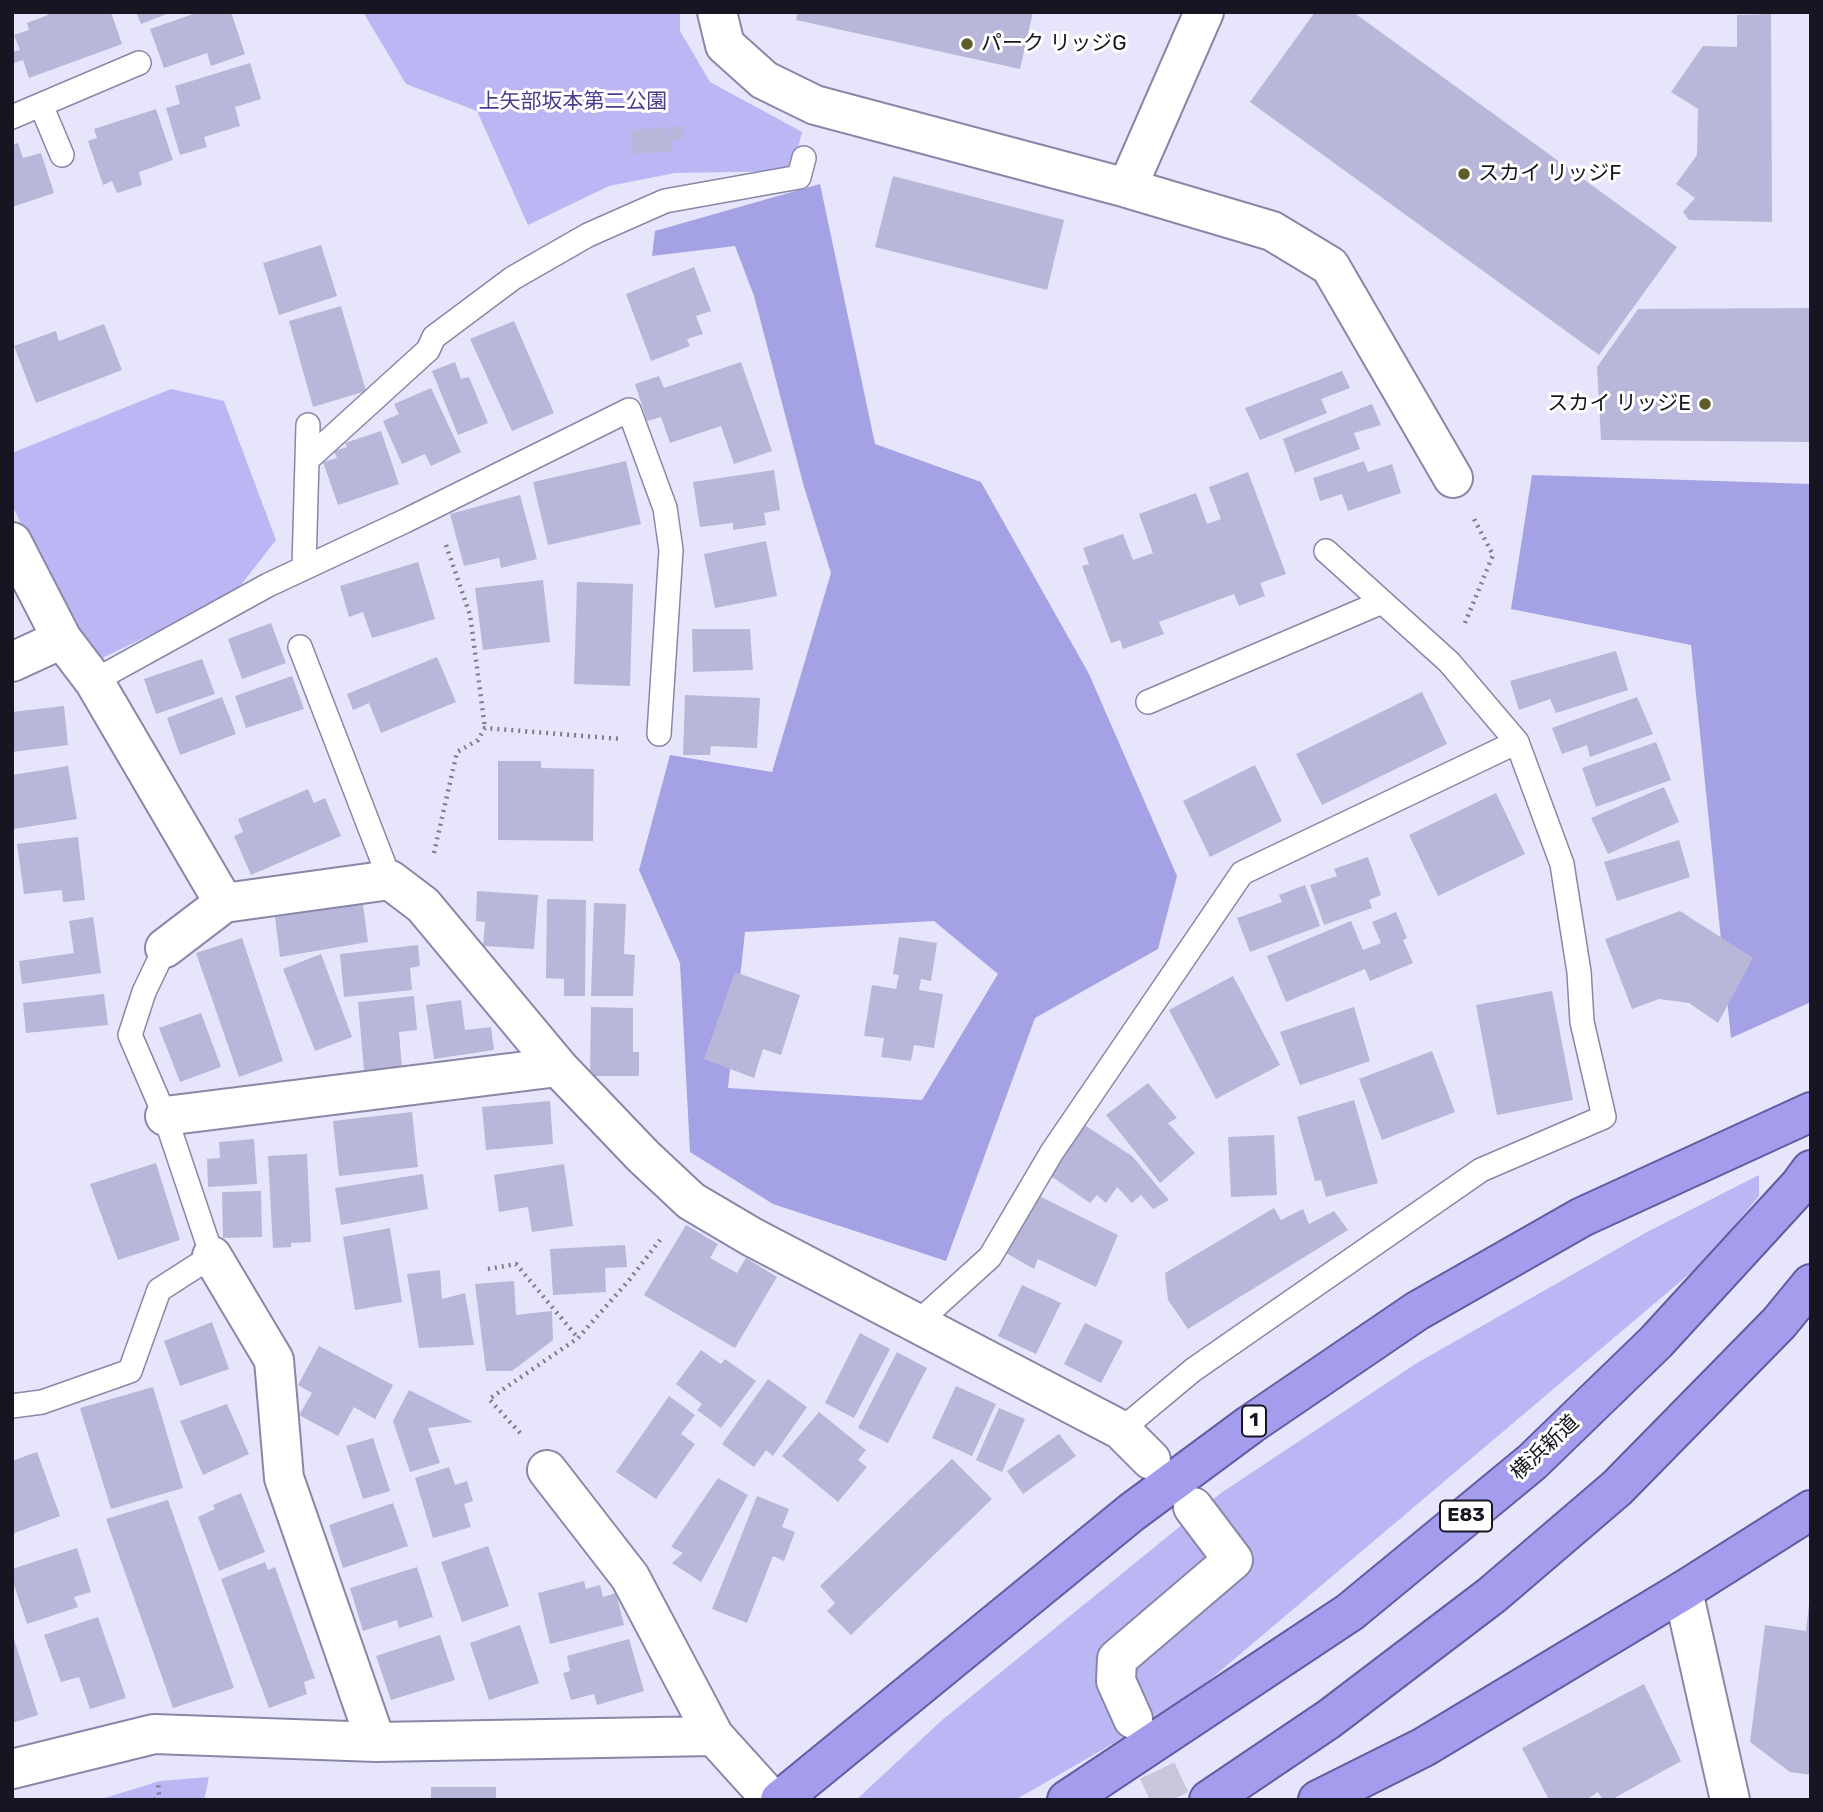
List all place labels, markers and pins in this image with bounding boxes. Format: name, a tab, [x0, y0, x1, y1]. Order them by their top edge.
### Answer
place label: パーク リッジG	[981, 31, 1126, 57]
marker: パーク リッジG	[959, 36, 975, 52]
place label: スカイ リッジF	[1478, 161, 1621, 187]
marker: スカイ リッジF	[1456, 166, 1472, 182]
place label: スカイ リッジE	[1547, 391, 1691, 417]
marker: スカイ リッジE	[1697, 396, 1713, 412]

